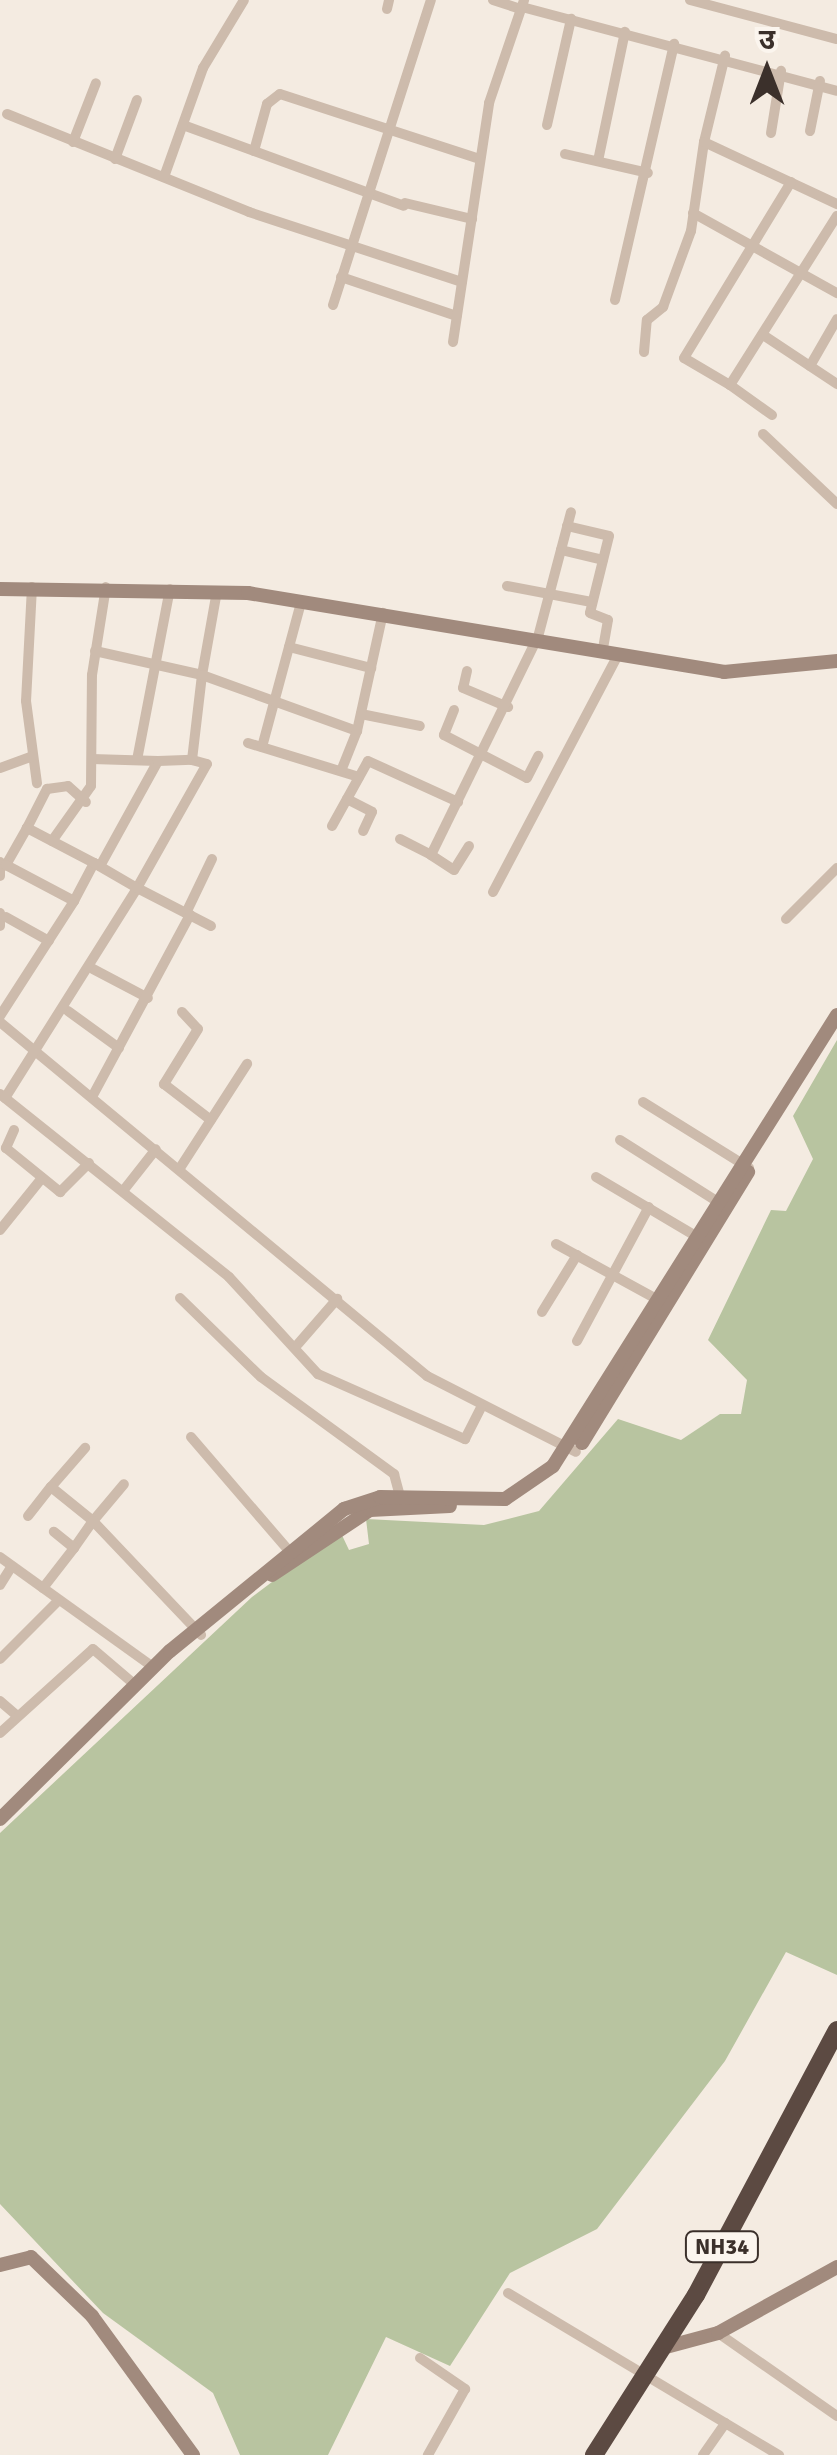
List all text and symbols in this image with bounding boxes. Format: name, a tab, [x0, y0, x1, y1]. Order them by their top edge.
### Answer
north arrow	[717, 20, 817, 120]
text: उ	[759, 23, 775, 57]
road number: NH34	[684, 2230, 760, 2264]

